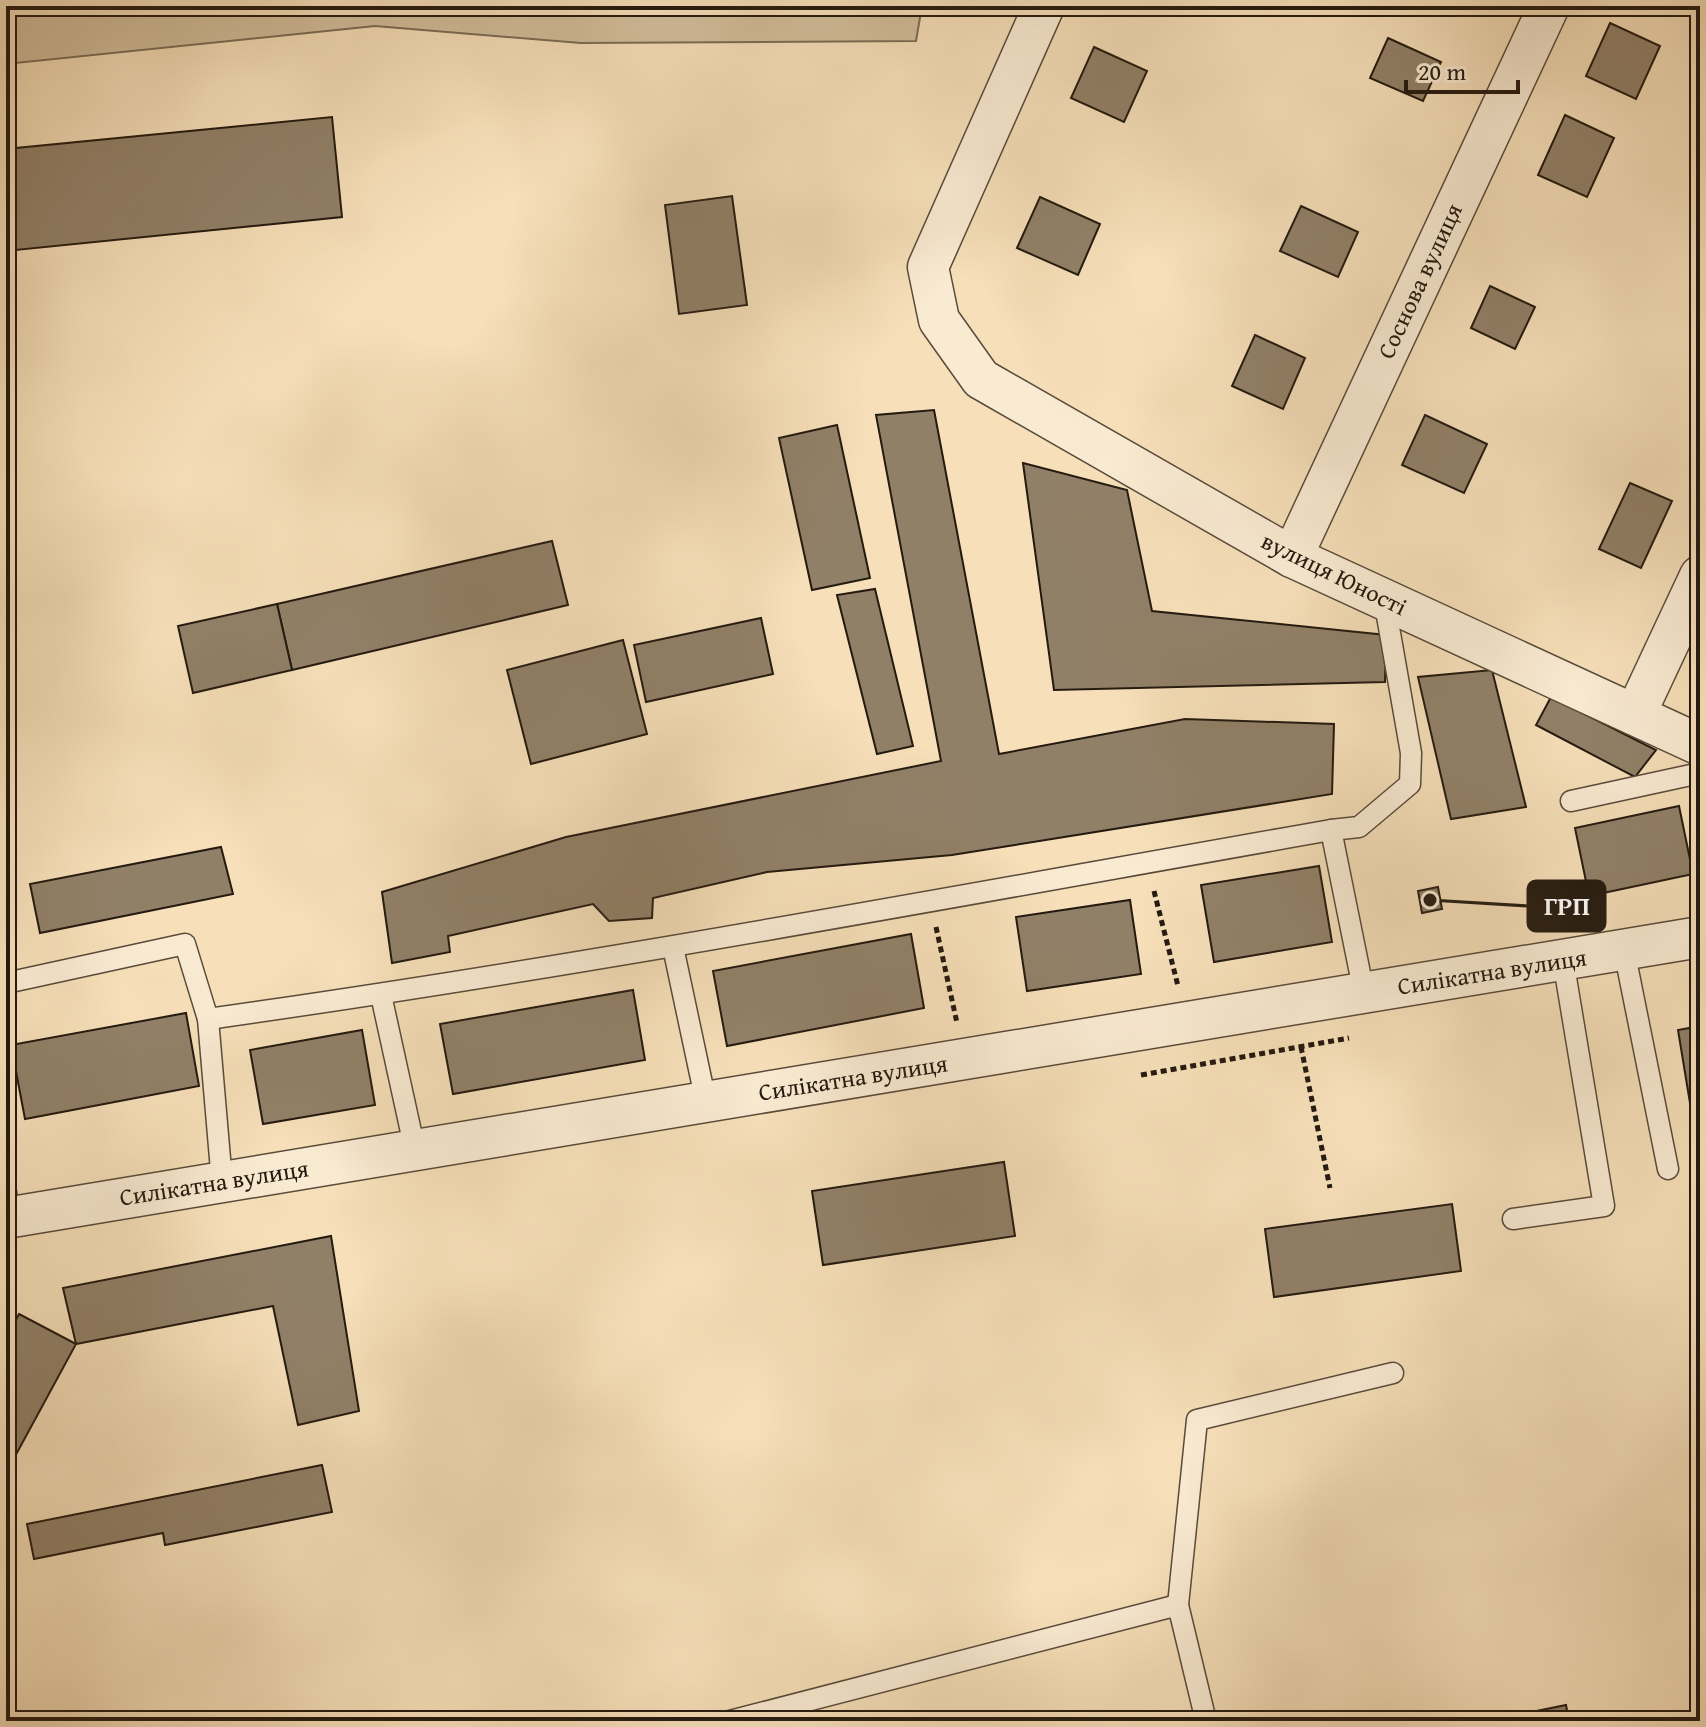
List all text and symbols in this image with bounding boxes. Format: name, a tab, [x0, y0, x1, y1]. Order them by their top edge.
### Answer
scale bar	[1406, 44, 1518, 94]
text: 20 m	[1418, 54, 1466, 89]
street label: Соснова вулиця	[1368, 197, 1471, 364]
street label: вулиця Юності	[1255, 523, 1413, 624]
callout: ГРП	[1528, 881, 1605, 931]
text: ГРП	[1544, 886, 1590, 925]
street label: Силікатна вулиця	[1395, 939, 1589, 1004]
street label: Силікатна вулиця	[756, 1045, 950, 1110]
street label: Силікатна вулиця	[117, 1150, 311, 1215]

